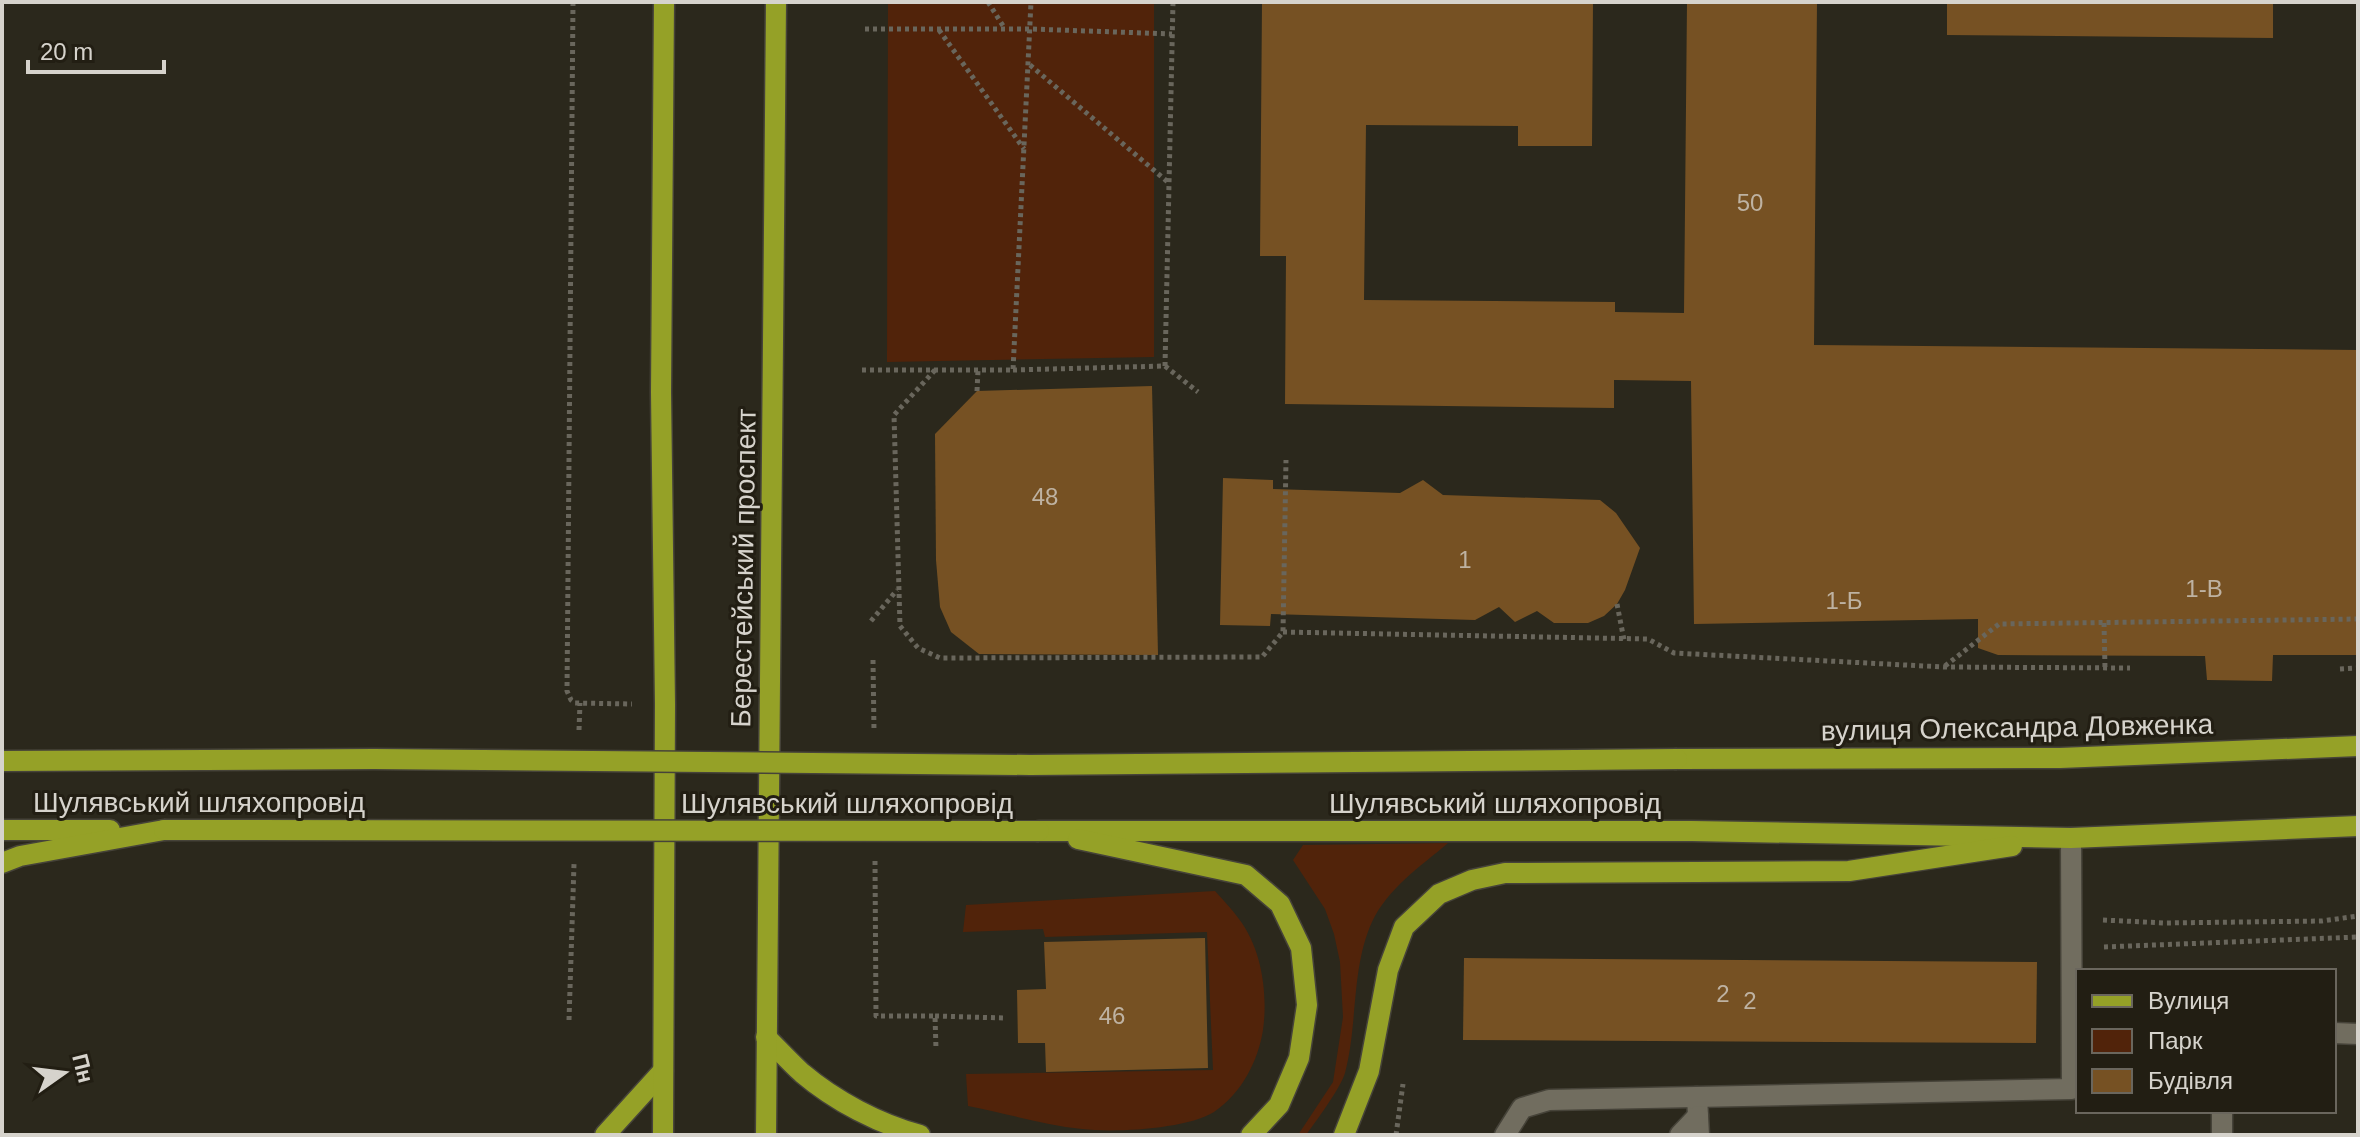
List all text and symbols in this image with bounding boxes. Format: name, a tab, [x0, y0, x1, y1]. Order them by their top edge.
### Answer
scale bar	[28, 24, 164, 74]
text: 20 m	[40, 38, 93, 65]
house number: 50	[1737, 189, 1763, 216]
street label: Берестейський проспект	[725, 408, 762, 728]
house number: 48	[1032, 483, 1058, 510]
house number: 1	[1458, 546, 1472, 573]
house number: 1-В	[2185, 575, 2223, 602]
house number: 1-Б	[1825, 587, 1863, 614]
street label: вулиця Олександра Довженка	[1821, 709, 2214, 746]
street label: Шулявський шляхопровід	[33, 787, 365, 818]
street label: Шулявський шляхопровід	[681, 788, 1013, 819]
street label: Шулявський шляхопровід	[1329, 788, 1661, 819]
legend	[2076, 969, 2336, 1113]
house number: 2	[1716, 980, 1730, 1007]
house number: 2	[1743, 987, 1757, 1014]
text: Вулиця	[2148, 987, 2229, 1014]
house number: 46	[1099, 1002, 1125, 1029]
text: Парк	[2148, 1027, 2203, 1054]
north arrow	[24, 1033, 104, 1113]
text: Пн	[67, 1051, 99, 1085]
text: Будівля	[2148, 1067, 2233, 1094]

